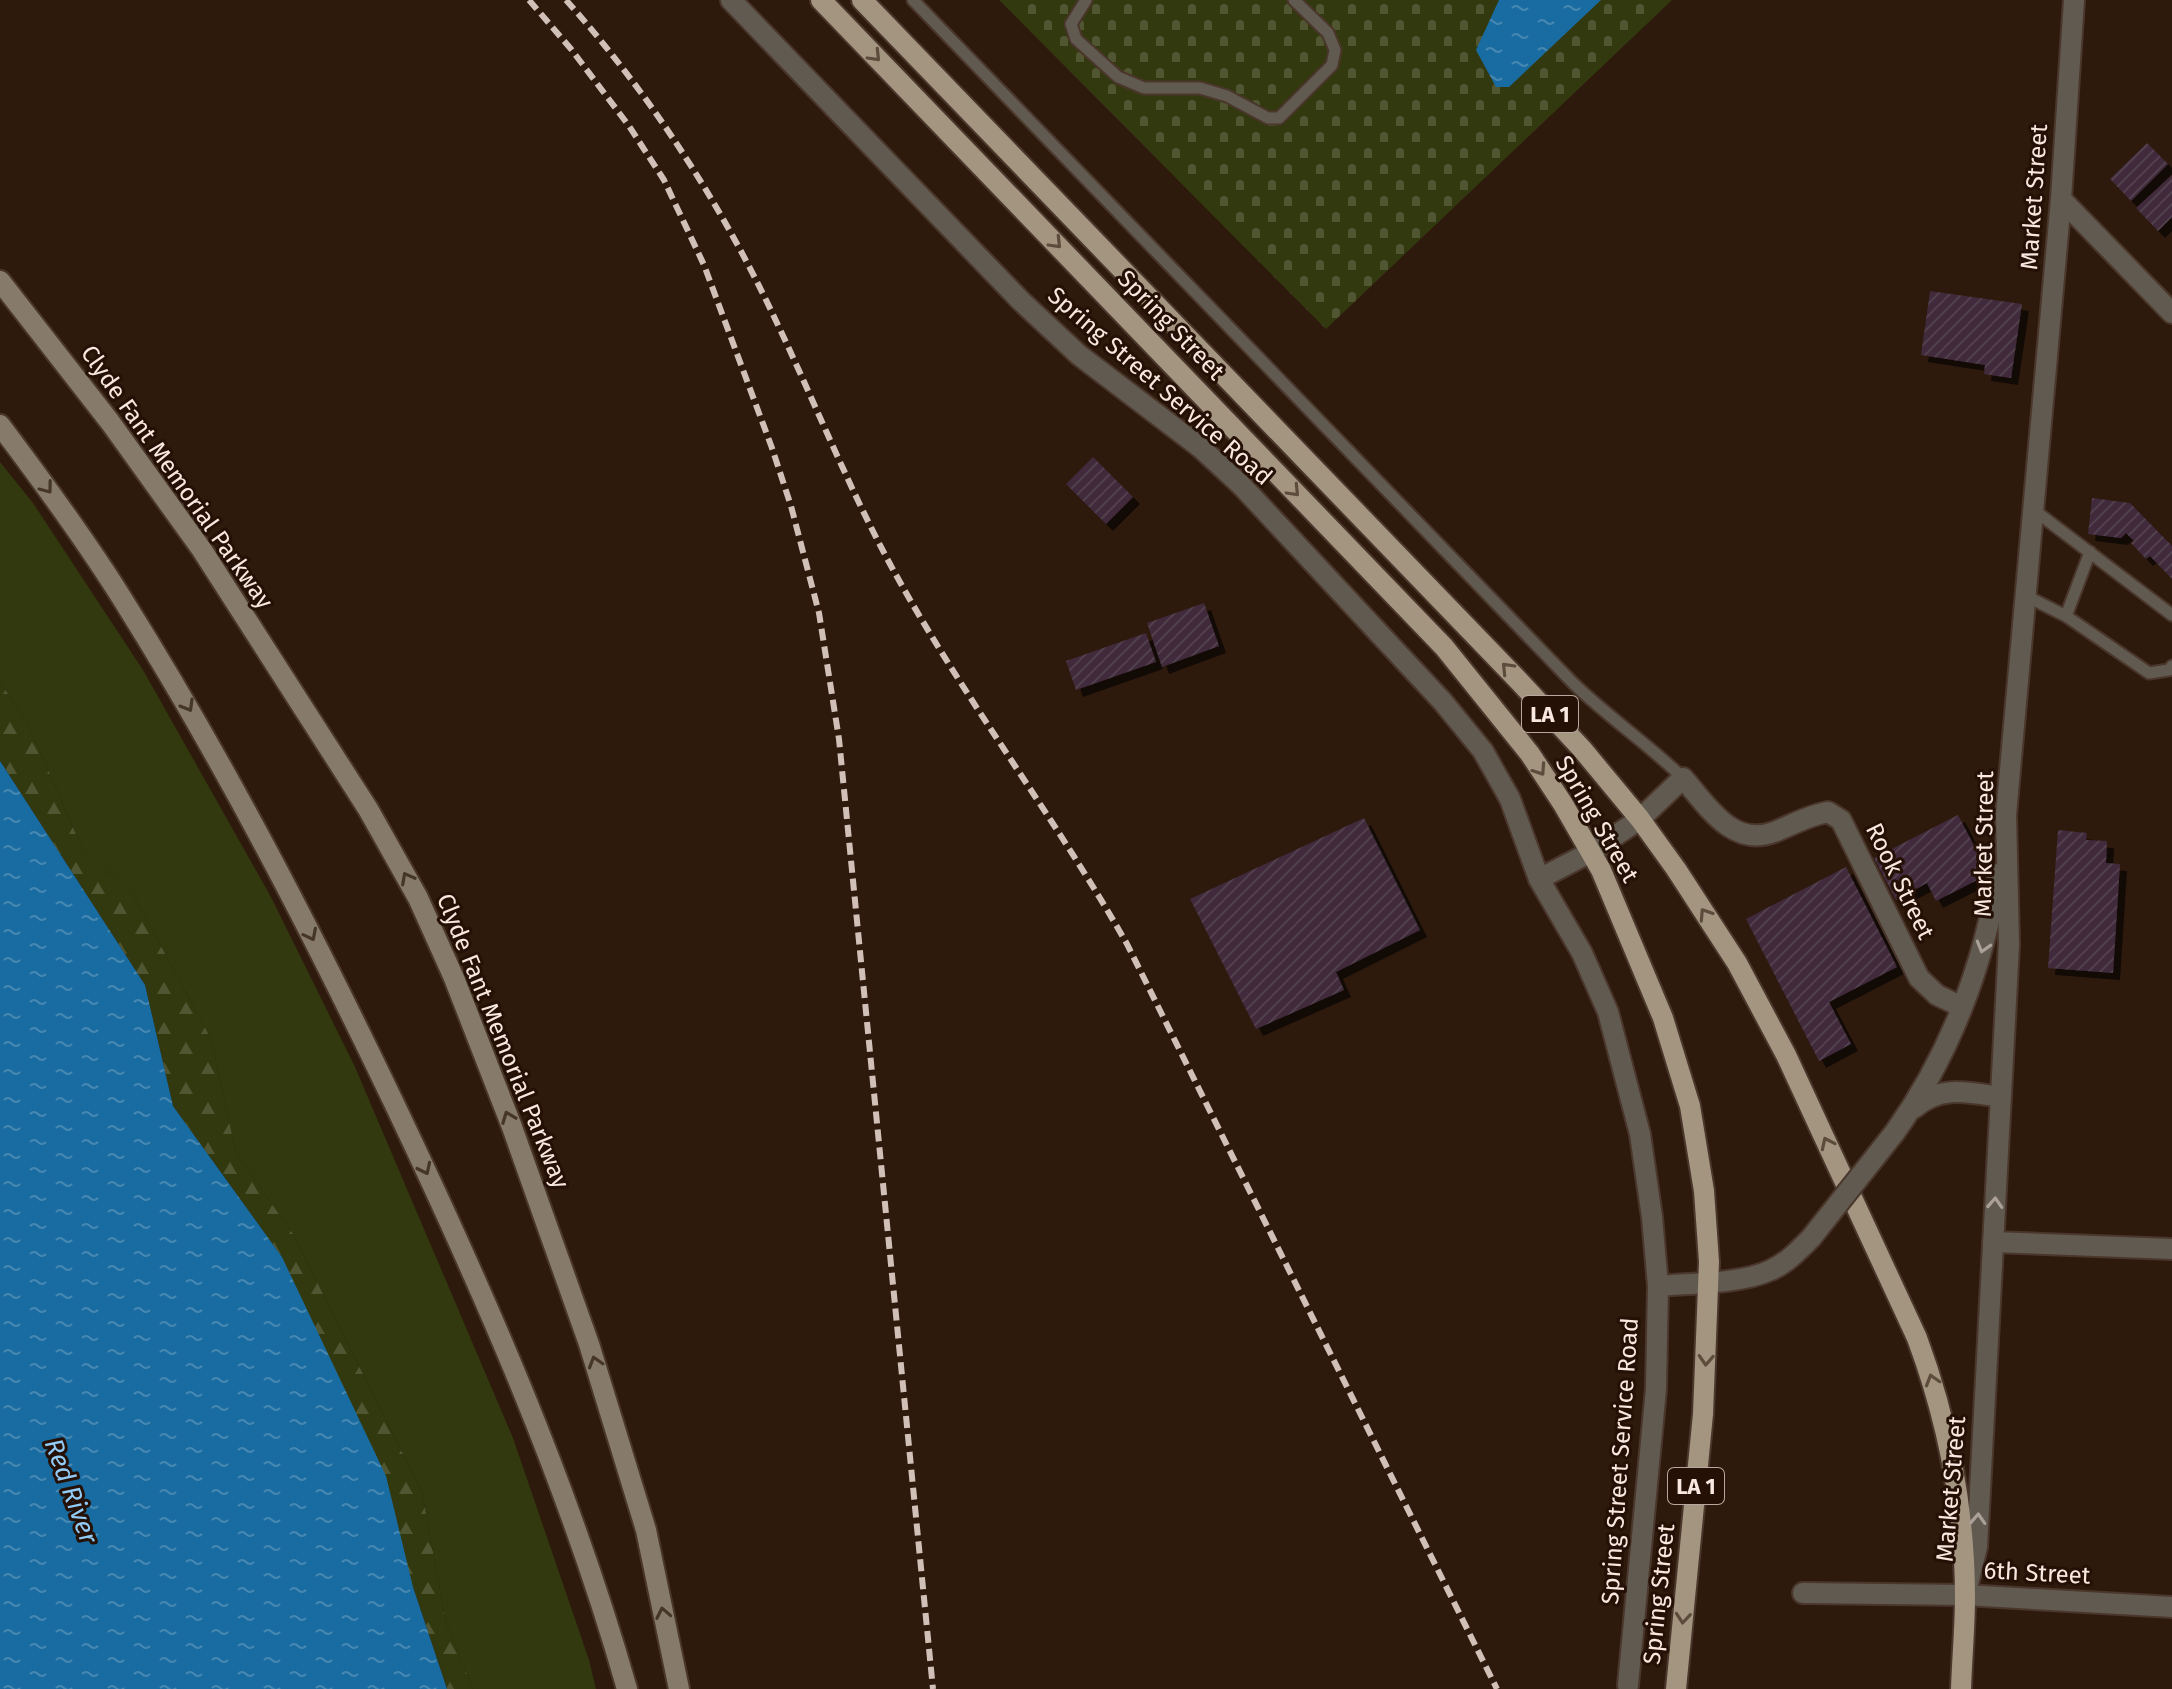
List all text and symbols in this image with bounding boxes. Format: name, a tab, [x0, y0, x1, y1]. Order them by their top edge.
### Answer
one-way arrow	[866, 47, 880, 61]
street label: Market Street	[2015, 123, 2053, 271]
one-way arrow	[1046, 234, 1061, 248]
street label: Spring Street	[1112, 264, 1230, 386]
street label: Spring Street Service Road	[1042, 281, 1278, 491]
street label: Clyde Fant Memorial Parkway	[75, 340, 279, 614]
one-way arrow	[37, 479, 51, 493]
one-way arrow	[1285, 482, 1300, 496]
one-way arrow	[1502, 663, 1516, 677]
road number: LA 1	[1522, 696, 1578, 732]
one-way arrow	[178, 697, 194, 712]
street label: Spring Street	[1550, 751, 1645, 888]
one-way arrow	[1530, 761, 1545, 775]
street label: Market Street	[1969, 770, 1999, 917]
street label: Rook Street	[1860, 818, 1940, 944]
one-way arrow	[402, 871, 417, 886]
street label: Clyde Fant Memorial Parkway	[431, 890, 575, 1193]
one-way arrow	[1700, 908, 1715, 922]
one-way arrow	[301, 926, 317, 941]
one-way arrow	[1975, 940, 1992, 954]
one-way arrow	[501, 1111, 518, 1125]
one-way arrow	[1821, 1137, 1837, 1151]
one-way arrow	[415, 1160, 431, 1175]
one-way arrow	[1986, 1196, 2003, 1209]
street label: Spring Street Service Road	[1596, 1317, 1644, 1605]
one-way arrow	[1698, 1354, 1715, 1367]
one-way arrow	[588, 1356, 604, 1370]
one-way arrow	[1925, 1374, 1941, 1388]
street label: Market Street	[1931, 1415, 1971, 1563]
water label: Red River	[38, 1434, 105, 1549]
road number: LA 1	[1668, 1468, 1724, 1504]
one-way arrow	[1970, 1512, 1987, 1525]
street label: Spring Street	[1638, 1522, 1680, 1666]
street label: 6th Street	[1983, 1556, 2091, 1590]
one-way arrow	[655, 1607, 672, 1620]
one-way arrow	[1675, 1612, 1692, 1625]

